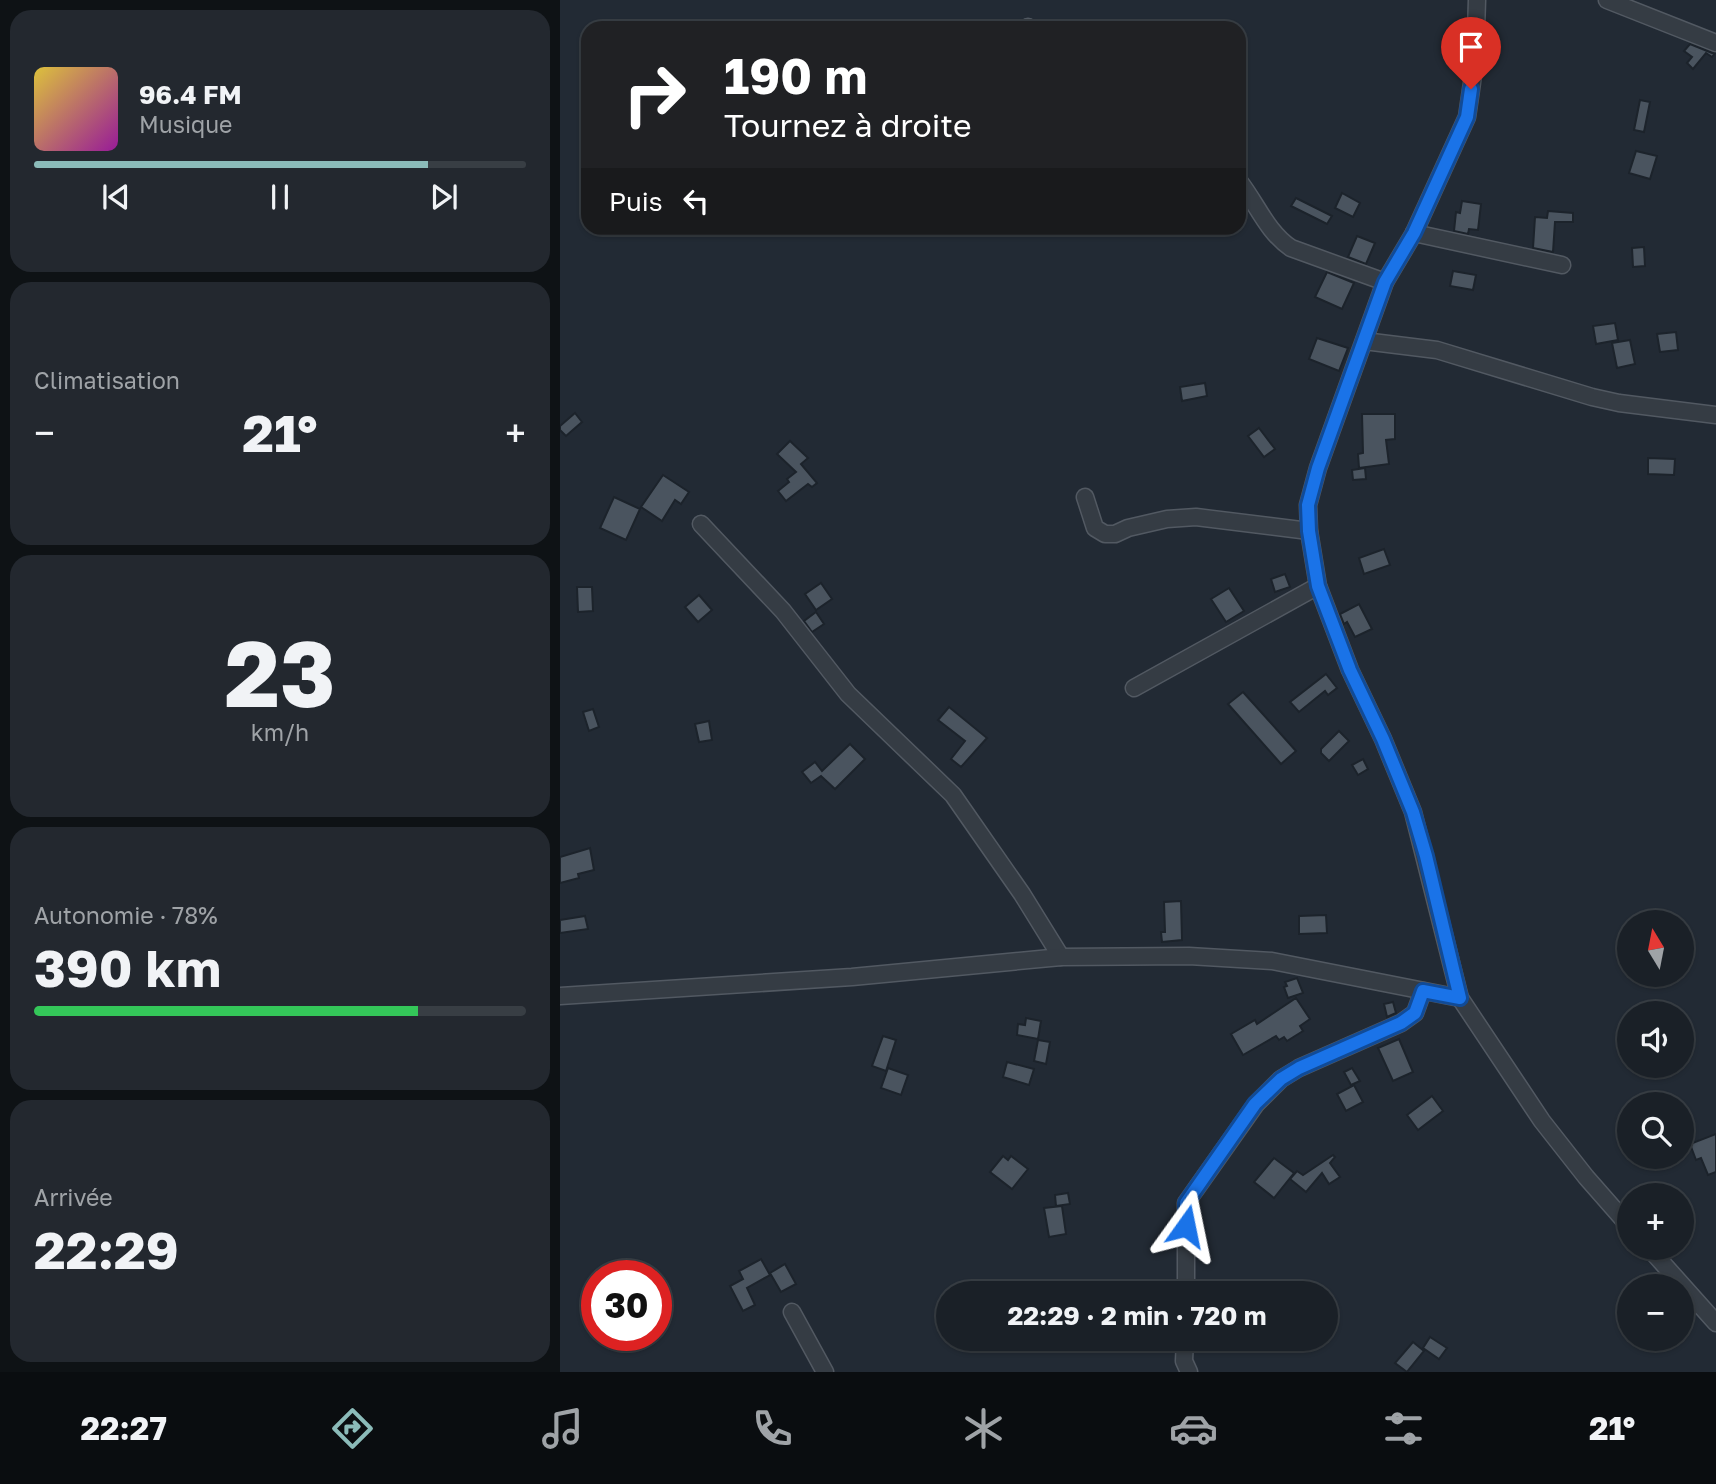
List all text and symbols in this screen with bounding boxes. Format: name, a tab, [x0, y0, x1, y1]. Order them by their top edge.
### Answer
pin	[1441, 17, 1501, 89]
icon: arrive	[1452, 28, 1490, 66]
text: 190 m	[724, 46, 867, 105]
icon: right	[609, 49, 700, 140]
text: 96.4 FM	[139, 79, 242, 110]
text: Tournez à droite	[724, 106, 972, 144]
text: Musique	[139, 110, 232, 138]
icon: previous	[97, 178, 135, 216]
icon: pause	[261, 178, 299, 216]
icon: next	[425, 178, 463, 216]
icon: left	[677, 182, 715, 220]
text: Puis	[609, 186, 663, 217]
text: Climatisation	[34, 366, 180, 394]
text: 21°	[242, 401, 318, 463]
text: −	[34, 410, 55, 455]
text: +	[505, 410, 526, 455]
text: 23	[224, 618, 336, 727]
text: km/h	[251, 718, 309, 746]
text: Autonomie · 78%	[34, 901, 218, 929]
north arrow	[1617, 910, 1694, 987]
map controls	[1617, 910, 1694, 1351]
text: 390 km	[34, 936, 221, 998]
button: sound	[1617, 1001, 1694, 1078]
button: search	[1617, 1092, 1694, 1169]
text: Arrivée	[34, 1183, 113, 1211]
button: +	[1617, 1183, 1694, 1260]
position arrow	[1149, 1189, 1223, 1263]
text: 22:29	[34, 1218, 179, 1280]
speed limit sign: 30	[581, 1260, 672, 1351]
button: −	[1617, 1274, 1694, 1351]
text: 22:29 · 2 min · 720 m	[1007, 1300, 1267, 1331]
icon: directions	[328, 1404, 377, 1453]
icon: music	[538, 1404, 587, 1453]
icon: phone	[748, 1404, 797, 1453]
icon: climate	[959, 1404, 1008, 1453]
icon: car	[1169, 1404, 1218, 1453]
icon: filters	[1379, 1404, 1428, 1453]
text: 22:27	[81, 1409, 167, 1447]
text: 21°	[1589, 1409, 1635, 1447]

